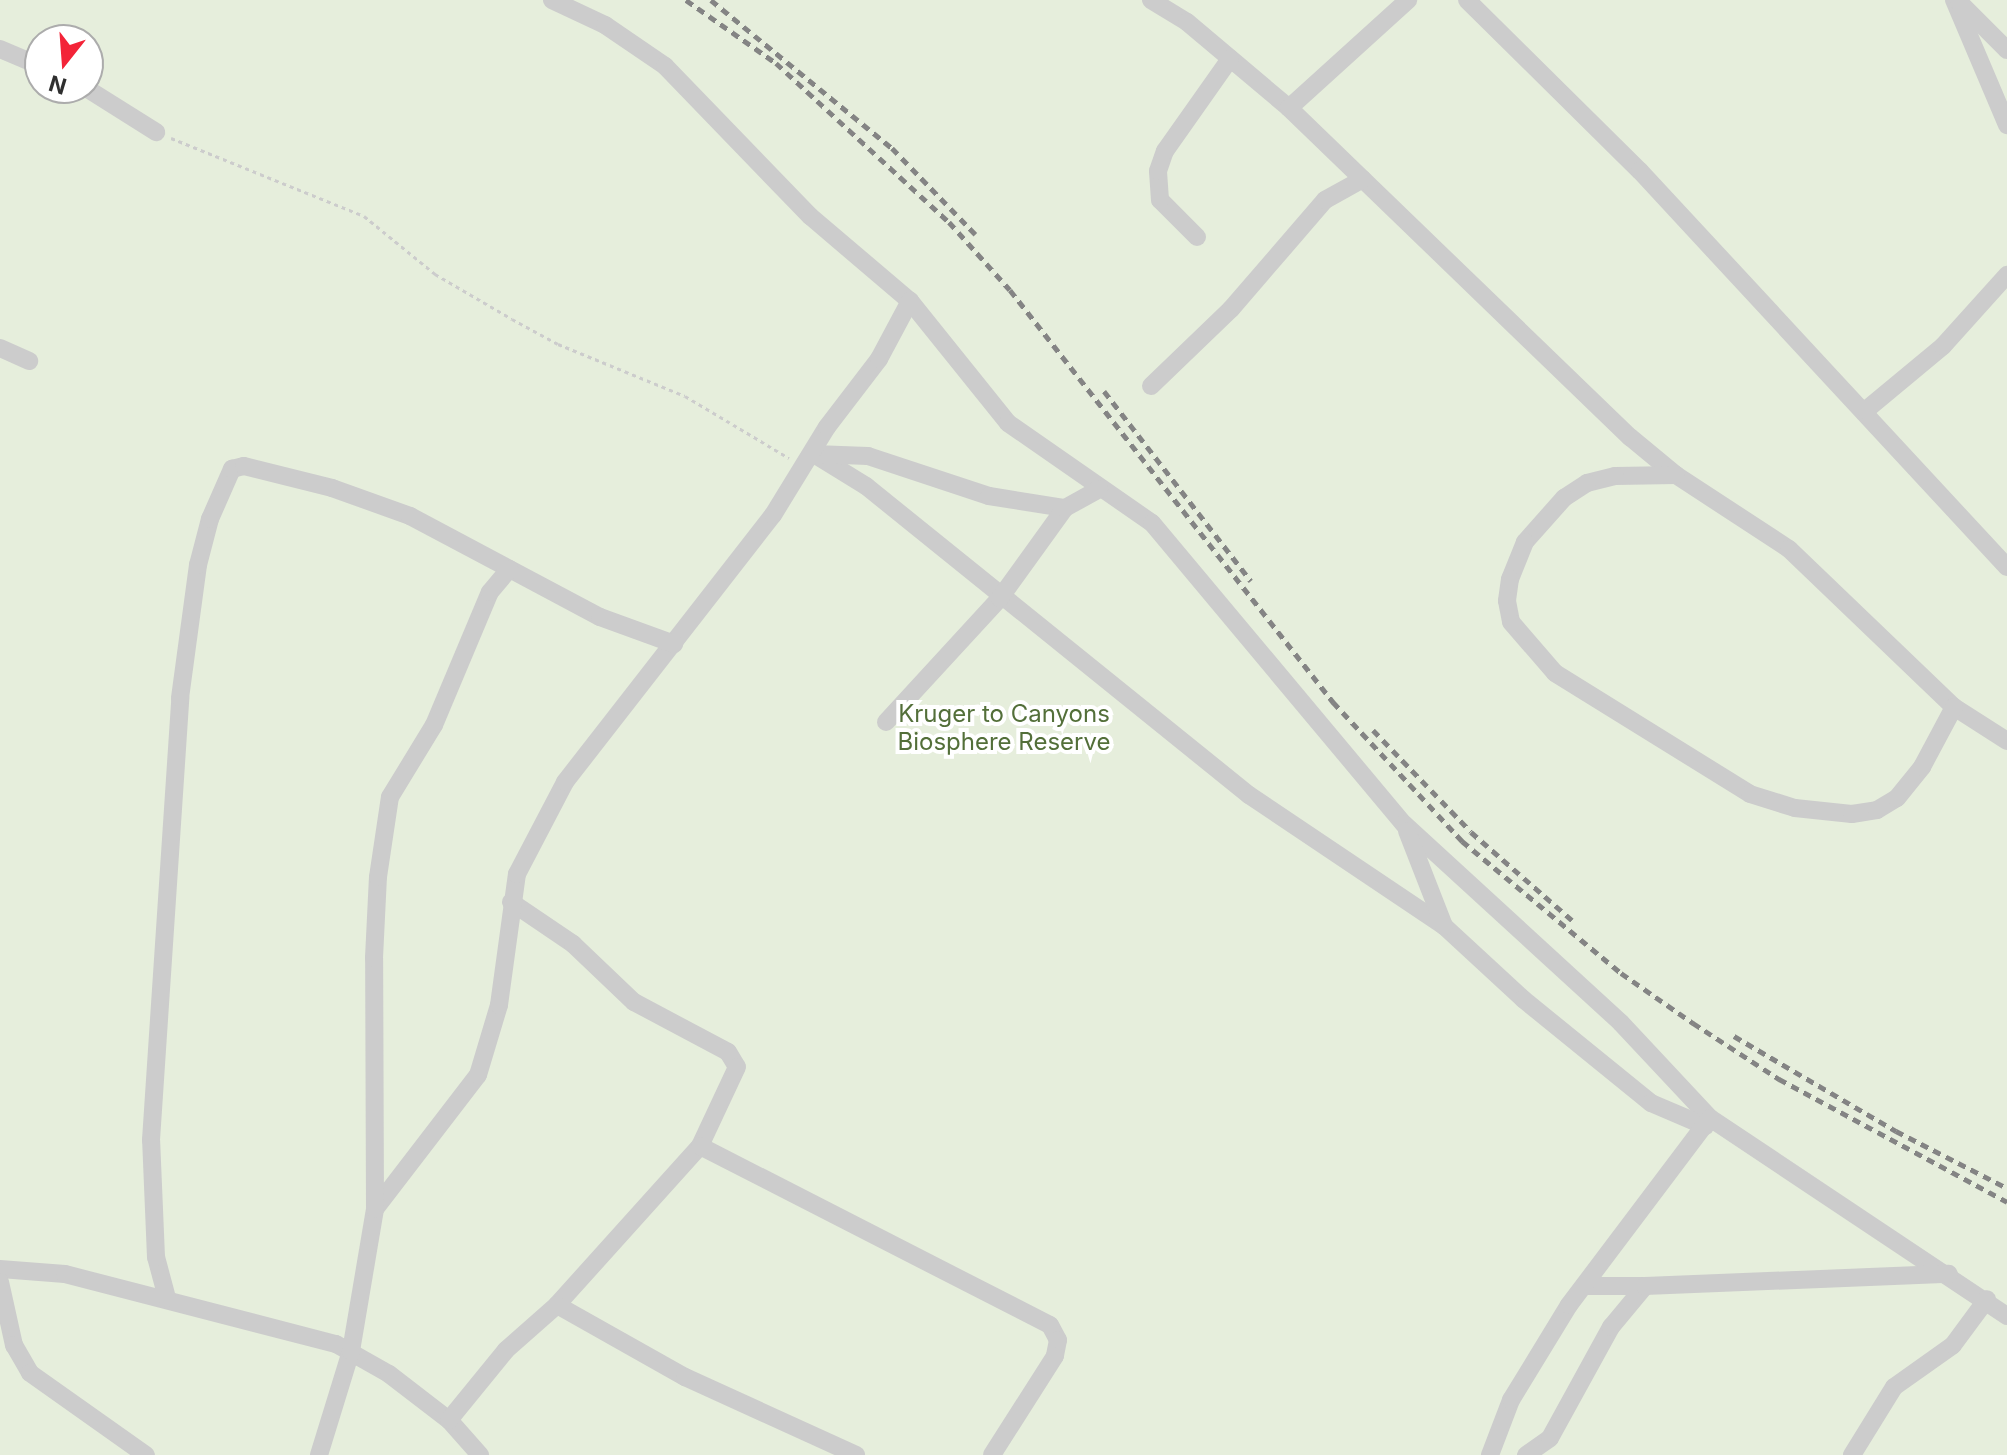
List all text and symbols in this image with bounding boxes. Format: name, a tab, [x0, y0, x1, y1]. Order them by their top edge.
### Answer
north arrow	[24, 24, 104, 104]
text: N	[46, 70, 69, 100]
park label: Kruger to Canyons Biosphere Reserve	[898, 700, 1110, 756]

